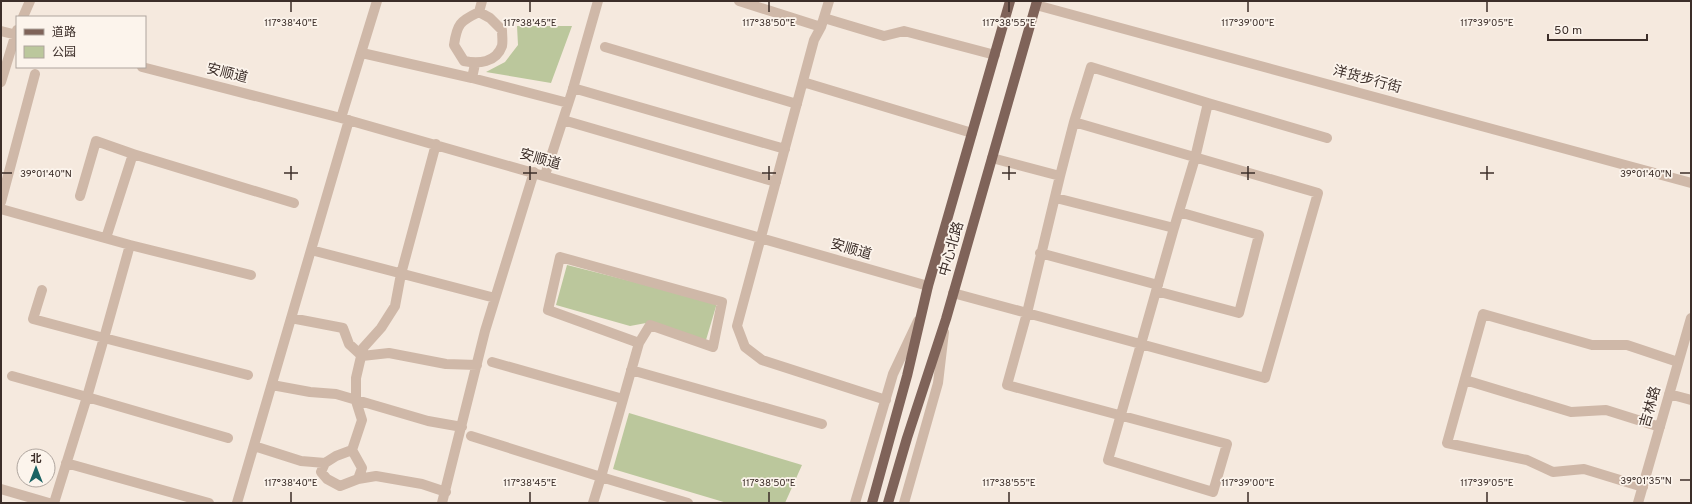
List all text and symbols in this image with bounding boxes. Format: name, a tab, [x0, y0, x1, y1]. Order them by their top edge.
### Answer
legend	[16, 16, 146, 68]
scale bar	[1548, 16, 1647, 42]
text: 117°38'40"E	[264, 17, 318, 30]
text: 117°38'45"E	[503, 17, 557, 30]
text: 117°38'50"E	[742, 17, 796, 30]
text: 117°38'55"E	[982, 17, 1036, 30]
text: 117°39'00"E	[1221, 17, 1275, 30]
text: 117°39'05"E	[1460, 17, 1514, 30]
text: 50 m	[1554, 23, 1582, 39]
text: 道路	[52, 25, 76, 41]
text: 公园	[52, 45, 76, 61]
street label: 安顺道	[205, 61, 249, 87]
street label: 洋货步行街	[1331, 62, 1403, 97]
street label: 安顺道	[517, 146, 563, 174]
text: 39°01'40"N	[20, 168, 72, 181]
text: 39°01'40"N	[1620, 168, 1672, 181]
street label: 中心北路	[935, 219, 968, 278]
street label: 安顺道	[828, 236, 874, 264]
street label: 吉林路	[1637, 384, 1665, 430]
north arrow	[16, 448, 56, 488]
text: 北	[31, 452, 42, 466]
text: 39°01'35"N	[1620, 475, 1672, 488]
text: 117°38'40"E	[264, 477, 318, 490]
text: 117°38'45"E	[503, 477, 557, 490]
text: 117°38'50"E	[742, 477, 796, 490]
text: 117°38'55"E	[982, 477, 1036, 490]
text: 117°39'00"E	[1221, 477, 1275, 490]
text: 117°39'05"E	[1460, 477, 1514, 490]

